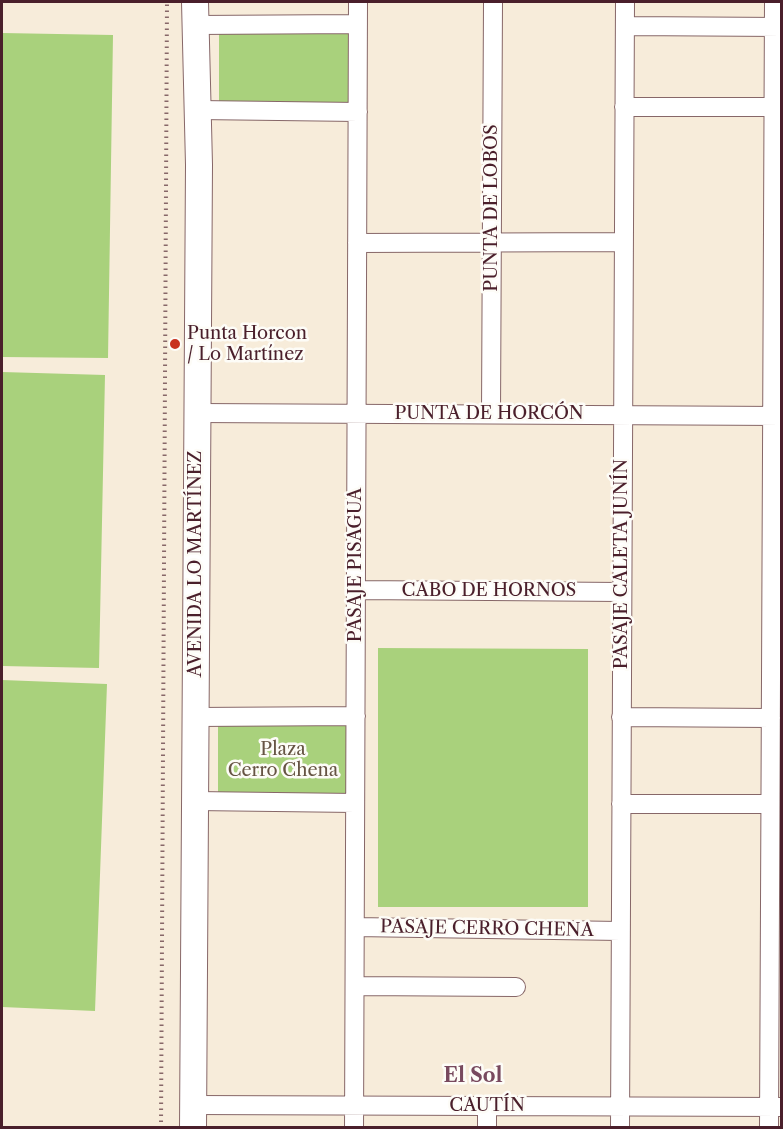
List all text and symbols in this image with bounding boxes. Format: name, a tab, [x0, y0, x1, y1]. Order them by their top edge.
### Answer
street label: PUNTA DE LOBOS	[481, 124, 503, 292]
place label: Punta Horcon / Lo Martínez	[187, 323, 307, 366]
marker: Punta Horcon / Lo Martínez	[168, 337, 182, 351]
street label: PUNTA DE HORCÓN	[394, 403, 584, 425]
street label: AVENIDA LO MARTÍNEZ	[185, 451, 207, 677]
street label: PASAJE CALETA JUNÍN	[611, 459, 633, 669]
street label: PASAJE PISAGUA	[345, 488, 367, 642]
street label: CABO DE HORNOS	[402, 580, 576, 602]
park label: Plaza Cerro Chena	[228, 739, 338, 782]
street label: PASAJE CERRO CHENA	[380, 916, 594, 942]
district label: El Sol	[443, 1064, 503, 1088]
street label: CAUTÍN	[449, 1095, 525, 1117]

